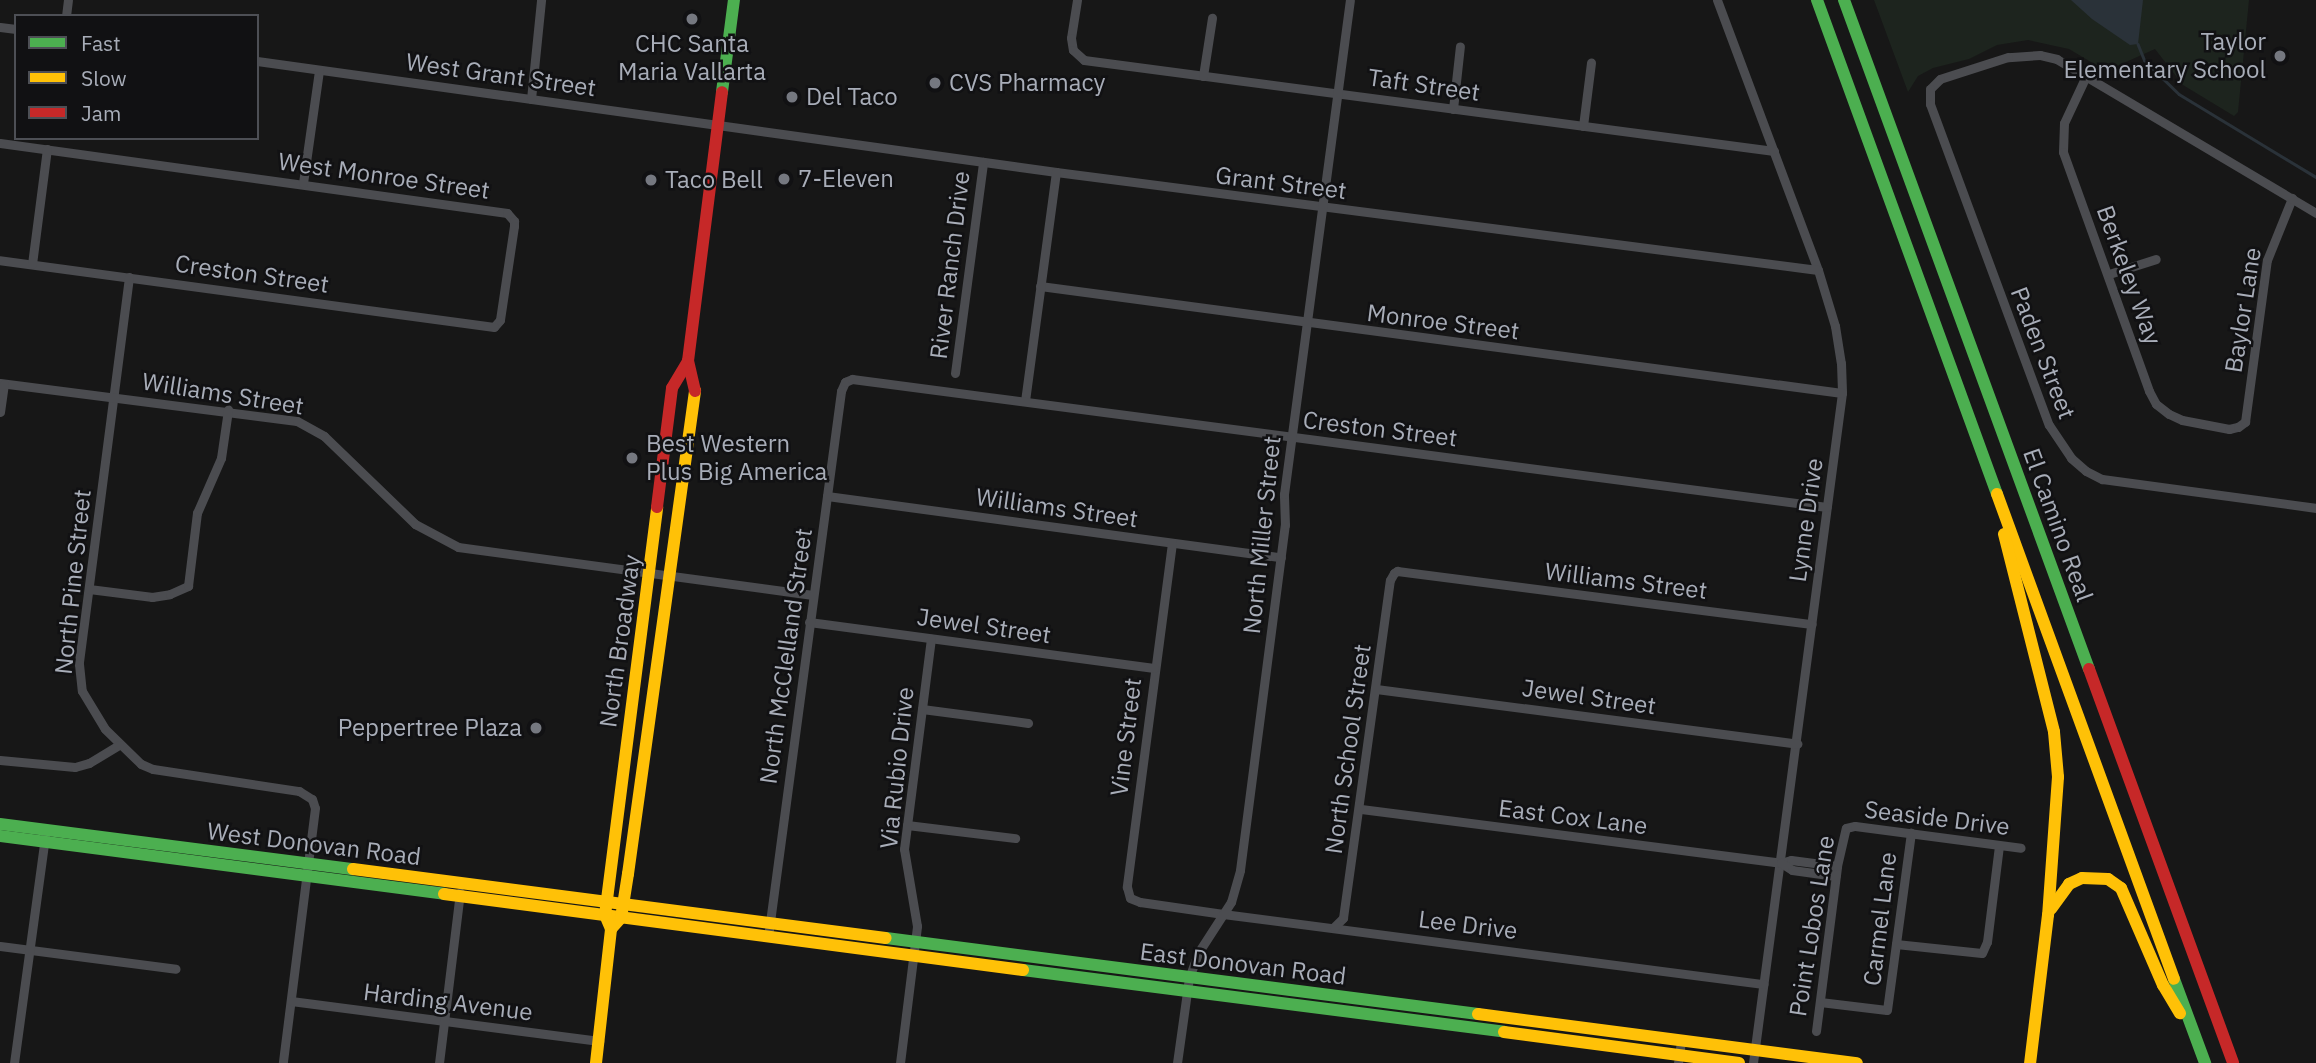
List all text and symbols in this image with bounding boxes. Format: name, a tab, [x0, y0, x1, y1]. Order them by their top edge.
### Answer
marker: CHC Santa Maria Vallarta	[684, 11, 700, 27]
legend	[14, 14, 259, 140]
place label: Taylor Elementary School	[2064, 28, 2266, 84]
text: Fast	[81, 29, 121, 57]
place label: CHC Santa Maria Vallarta	[618, 30, 766, 86]
street label: West Grant Street	[404, 47, 598, 103]
marker: Taylor Elementary School	[2272, 48, 2288, 64]
street label: Taft Street	[1366, 63, 1482, 107]
text: Slow	[81, 64, 127, 92]
place label: CVS Pharmacy	[949, 69, 1106, 97]
marker: CVS Pharmacy	[927, 75, 943, 91]
place label: Del Taco	[806, 83, 898, 111]
marker: Del Taco	[784, 89, 800, 105]
text: Jam	[81, 99, 121, 127]
street label: West Monroe Street	[276, 147, 492, 205]
street label: Grant Street	[1214, 161, 1348, 205]
place label: 7-Eleven	[798, 165, 894, 193]
place label: Taco Bell	[665, 166, 763, 194]
street label: River Ranch Drive	[924, 169, 976, 361]
marker: 7-Eleven	[776, 171, 792, 187]
marker: Taco Bell	[643, 172, 659, 188]
street label: Berkeley Way	[2090, 201, 2168, 349]
street label: Baylor Lane	[2219, 245, 2267, 375]
street label: Creston Street	[173, 249, 331, 299]
street label: Paden Street	[2005, 283, 2081, 423]
street label: Monroe Street	[1365, 298, 1521, 346]
street label: Williams Street	[140, 367, 306, 421]
street label: Creston Street	[1301, 405, 1459, 453]
place label: Best Western Plus Big America	[646, 430, 827, 486]
street label: North Miller Street	[1237, 435, 1287, 635]
street label: El Camino Real	[2017, 444, 2099, 606]
marker: Best Western Plus Big America	[624, 450, 640, 466]
street label: Lynne Drive	[1783, 456, 1829, 584]
street label: Williams Street	[974, 482, 1140, 534]
street label: North Pine Street	[49, 488, 97, 676]
street label: North McClelland Street	[754, 526, 818, 786]
street label: North Broadway	[594, 553, 646, 729]
street label: Williams Street	[1543, 557, 1709, 605]
street label: Jewel Street	[915, 602, 1053, 650]
street label: North School Street	[1319, 642, 1377, 856]
street label: Jewel Street	[1520, 673, 1658, 721]
street label: Vine Street	[1104, 676, 1148, 798]
street label: Via Rubio Drive	[874, 686, 920, 850]
place label: Peppertree Plaza	[338, 714, 522, 742]
marker: Peppertree Plaza	[528, 720, 544, 736]
street label: East Cox Lane	[1497, 794, 1649, 840]
street label: Seaside Drive	[1863, 795, 2011, 841]
street label: West Donovan Road	[205, 817, 423, 871]
street label: Point Lobos Lane	[1783, 833, 1841, 1019]
street label: Carmel Lane	[1858, 851, 1902, 987]
street label: Lee Drive	[1417, 905, 1519, 945]
street label: East Donovan Road	[1138, 937, 1348, 991]
street label: Harding Avenue	[362, 977, 534, 1027]

